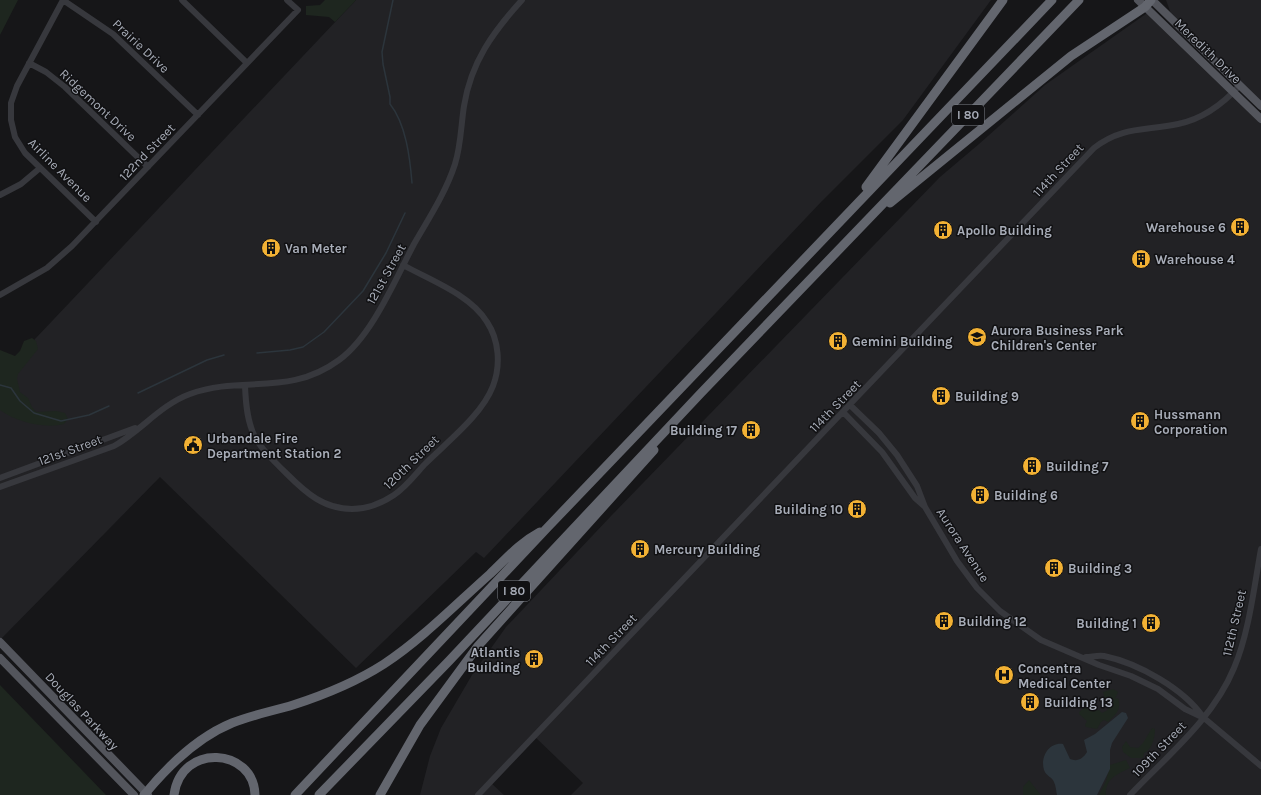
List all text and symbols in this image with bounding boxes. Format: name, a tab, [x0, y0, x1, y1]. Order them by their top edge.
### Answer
street label: Meredith Drive	[1172, 15, 1245, 87]
street label: Prairie Drive	[110, 16, 173, 76]
street label: Ridgemont Drive	[57, 66, 140, 144]
road number: I 80	[952, 105, 984, 125]
street label: 122nd Street	[116, 120, 178, 184]
street label: Airline Avenue	[25, 135, 95, 205]
street label: 114th Street	[1030, 140, 1087, 200]
building icon: Warehouse 6	[1229, 216, 1251, 238]
building icon: Apollo Building	[932, 219, 954, 241]
place label: Warehouse 6	[1146, 220, 1226, 235]
place label: Apollo Building	[957, 223, 1052, 238]
building icon: Van Meter	[260, 237, 282, 259]
place label: Van Meter	[285, 241, 348, 256]
street label: 121st Street	[363, 241, 409, 307]
building icon: Warehouse 4	[1130, 248, 1152, 270]
place label: Warehouse 4	[1155, 252, 1235, 267]
place label: Aurora Business Park Children's Center	[991, 323, 1124, 353]
school or university icon: Aurora Business Park Children's Center	[966, 326, 988, 348]
building icon: Gemini Building	[827, 330, 849, 352]
place label: Gemini Building	[852, 334, 953, 349]
street label: 114th Street	[806, 376, 864, 435]
building icon: Building 9	[930, 385, 952, 407]
place label: Building 9	[955, 389, 1019, 404]
place label: Hussmann Corporation	[1154, 407, 1228, 437]
building icon: Hussmann Corporation	[1129, 410, 1151, 432]
building icon: Building 17	[740, 419, 762, 441]
place label: Building 17	[670, 423, 738, 438]
place label: Urbandale Fire Department Station 2	[207, 431, 341, 461]
street label: 121st Street	[36, 432, 104, 468]
street label: 120th Street	[380, 432, 442, 492]
public building icon: Urbandale Fire Department Station 2	[182, 434, 204, 456]
building icon: Building 7	[1021, 455, 1043, 477]
place label: Building 7	[1046, 459, 1109, 474]
building icon: Building 6	[969, 484, 991, 506]
place label: Building 6	[994, 488, 1058, 503]
building icon: Building 10	[846, 498, 868, 520]
place label: Building 10	[774, 502, 843, 517]
street label: Aurora Avenue	[934, 505, 993, 585]
building icon: Mercury Building	[629, 538, 651, 560]
place label: Mercury Building	[654, 542, 760, 557]
building icon: Building 3	[1043, 557, 1065, 579]
place label: Building 3	[1068, 561, 1132, 576]
road number: I 80	[498, 581, 530, 601]
street label: 112th Street	[1219, 588, 1249, 658]
street label: 114th Street	[582, 610, 640, 669]
building icon: Building 12	[933, 610, 955, 632]
building icon: Building 1	[1140, 612, 1162, 634]
place label: Building 12	[958, 614, 1027, 629]
place label: Building 1	[1076, 616, 1137, 631]
place label: Atlantis Building	[467, 645, 520, 675]
building icon: Atlantis Building	[523, 648, 545, 670]
place label: Concentra Medical Center	[1018, 661, 1111, 691]
hospital icon: Concentra Medical Center	[993, 664, 1015, 686]
street label: Douglas Parkway	[42, 669, 122, 753]
building icon: Building 13	[1019, 691, 1041, 713]
place label: Building 13	[1044, 695, 1113, 710]
street label: 109th Street	[1129, 718, 1189, 780]

